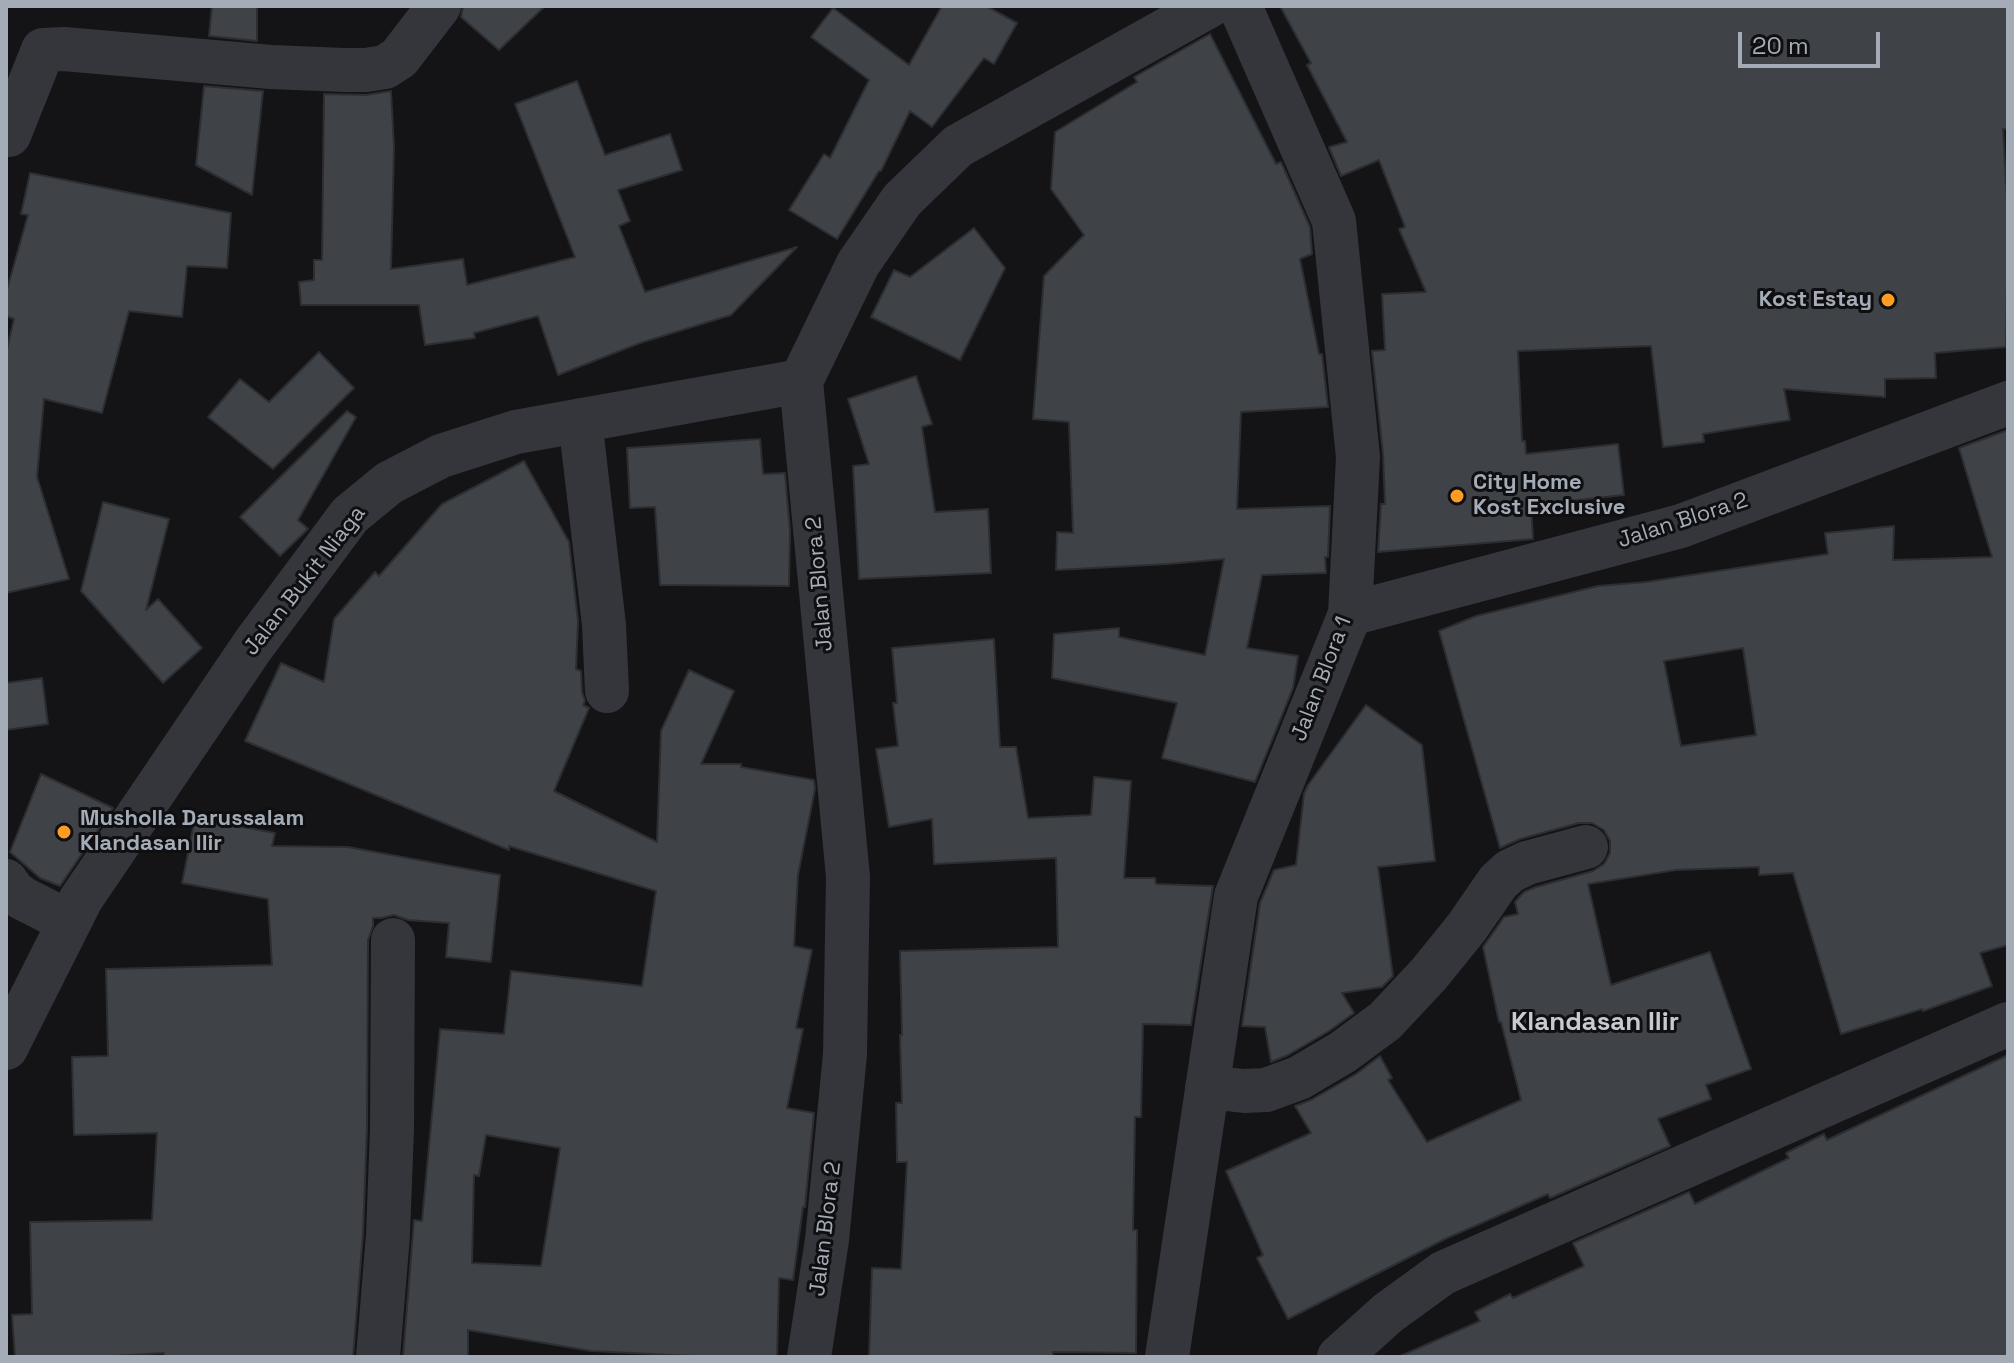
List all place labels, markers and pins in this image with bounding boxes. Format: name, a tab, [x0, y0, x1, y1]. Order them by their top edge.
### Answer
place label: Kost Estay	[1759, 287, 1872, 313]
marker: Kost Estay	[1879, 291, 1897, 309]
place label: City Home Kost Exclusive	[1473, 470, 1625, 522]
marker: City Home Kost Exclusive	[1448, 487, 1466, 505]
place label: Musholla Darussalam Klandasan Ilir	[80, 806, 304, 858]
marker: Musholla Darussalam Klandasan Ilir	[55, 823, 73, 841]

